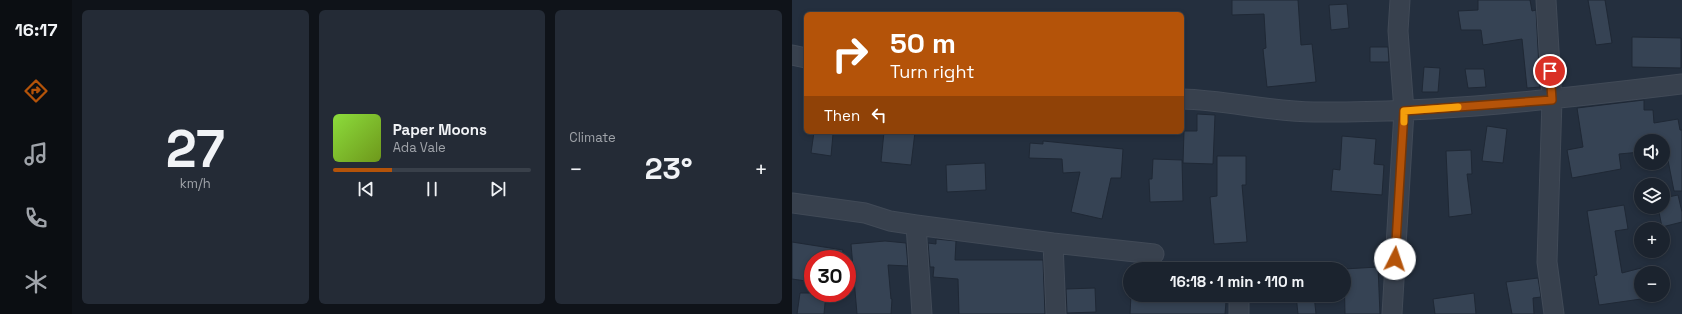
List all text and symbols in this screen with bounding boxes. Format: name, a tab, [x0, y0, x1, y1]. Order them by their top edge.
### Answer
text: 16:17	[15, 18, 57, 41]
text: 50 m	[890, 25, 956, 61]
icon: right	[824, 28, 876, 80]
pin	[1533, 54, 1567, 88]
text: Turn right	[890, 60, 974, 83]
icon: arrive	[1539, 60, 1561, 82]
icon: directions	[22, 77, 50, 105]
icon: left	[868, 104, 890, 126]
text: Then	[824, 106, 860, 125]
text: 27	[166, 116, 225, 182]
text: Paper Moons	[393, 120, 487, 139]
text: Climate	[569, 129, 616, 146]
map controls	[1634, 134, 1670, 302]
button: sound	[1634, 134, 1670, 170]
text: Ada Vale	[393, 139, 446, 156]
icon: music	[22, 140, 50, 168]
text: 23°	[645, 149, 693, 188]
text: −	[569, 155, 583, 183]
text: +	[754, 155, 768, 183]
text: km/h	[180, 175, 211, 192]
icon: previous	[355, 178, 377, 200]
icon: pause	[421, 178, 443, 200]
icon: next	[487, 178, 509, 200]
button: layers	[1634, 178, 1670, 214]
icon: phone	[22, 204, 50, 232]
button: +	[1634, 222, 1670, 258]
position arrow	[1374, 238, 1416, 280]
speed limit sign: 30	[804, 250, 856, 302]
button: −	[1634, 266, 1670, 302]
icon: climate	[22, 268, 50, 296]
text: 16:18 · 1 min · 110 m	[1170, 272, 1304, 291]

